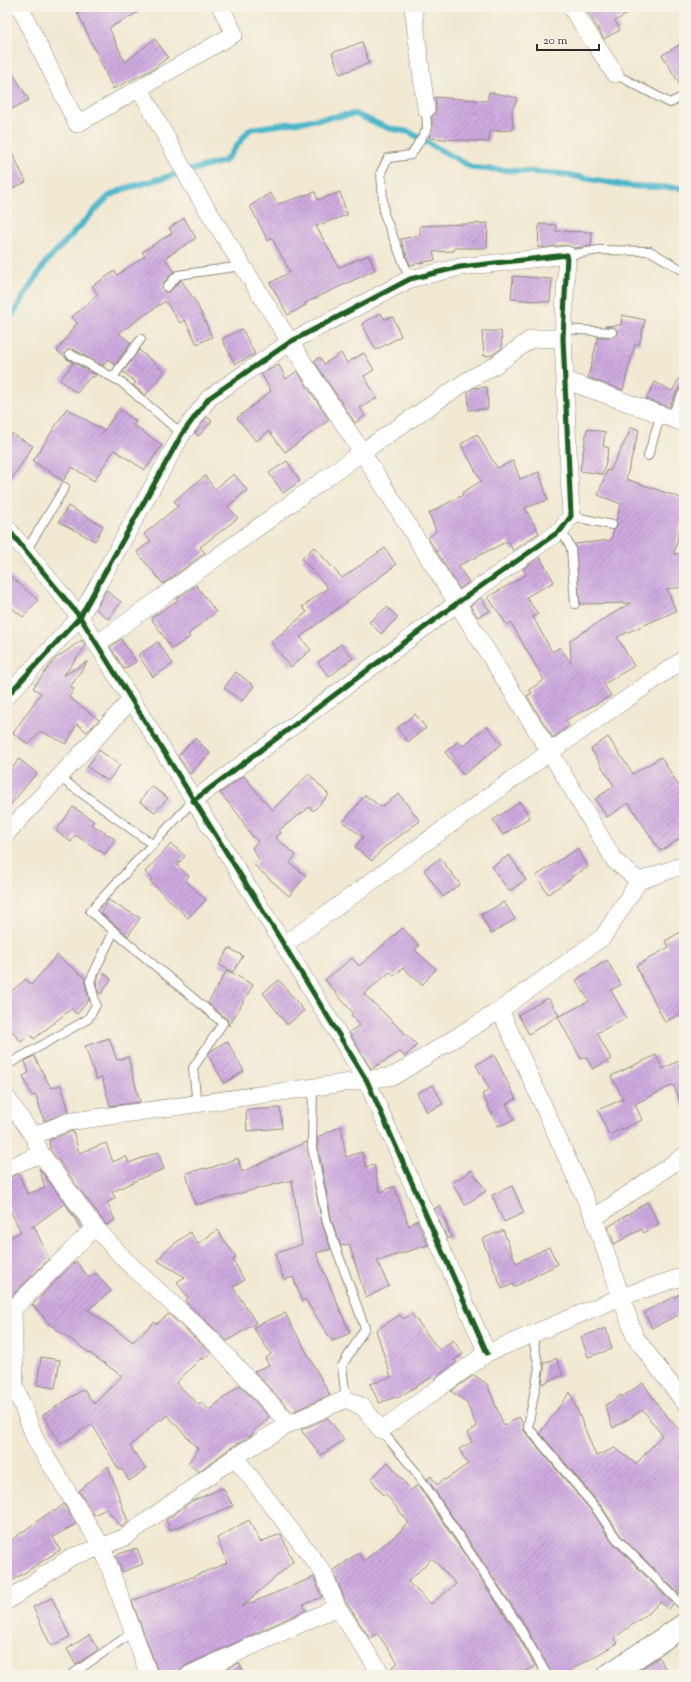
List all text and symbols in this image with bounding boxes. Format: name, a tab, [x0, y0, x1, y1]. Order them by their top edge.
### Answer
scale bar	[537, 26, 599, 52]
text: 20 m	[543, 32, 568, 50]

